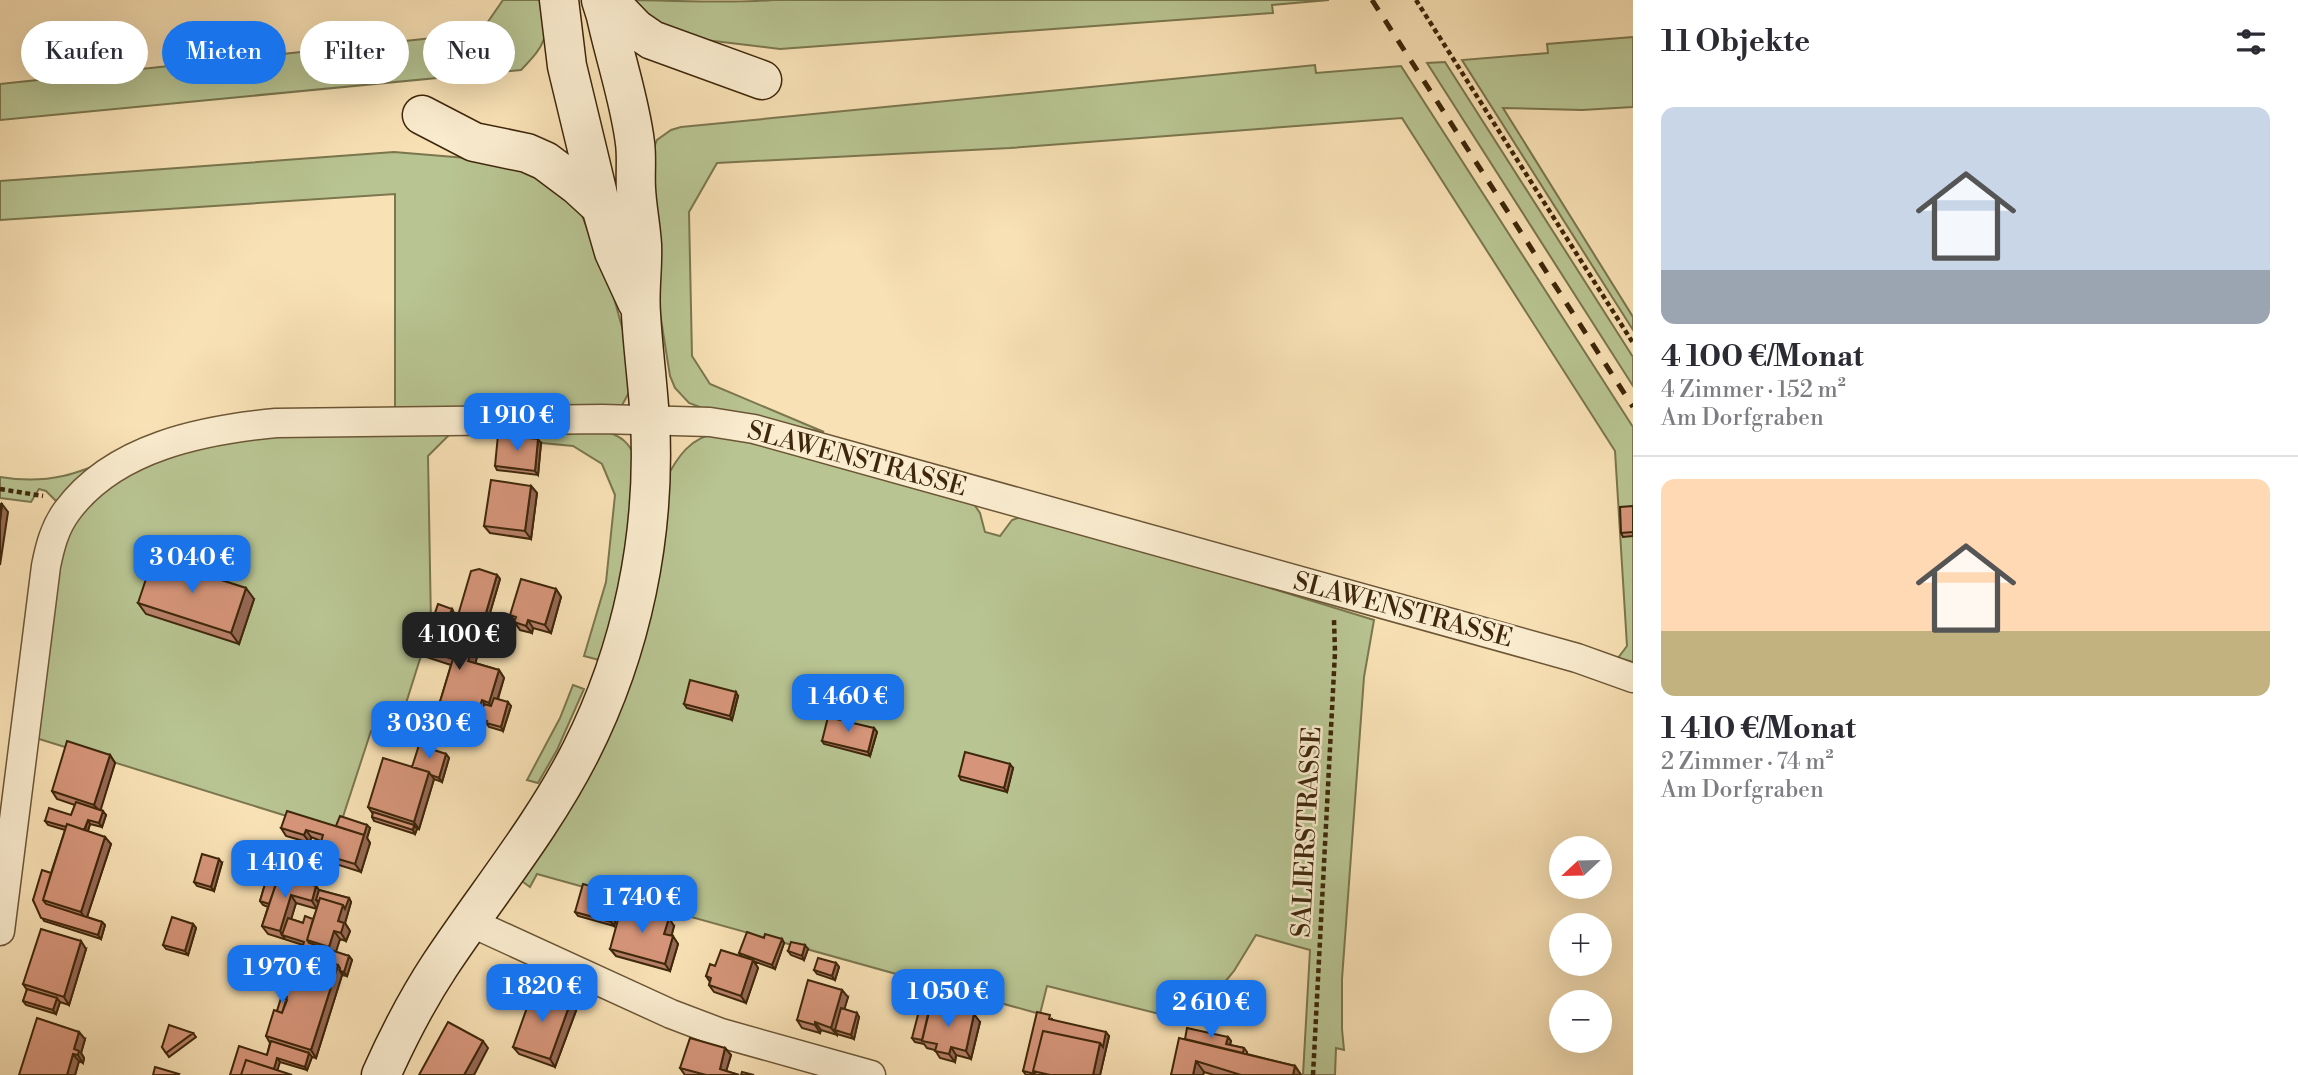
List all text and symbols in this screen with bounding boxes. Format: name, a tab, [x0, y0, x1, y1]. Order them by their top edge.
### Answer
chip: Kaufen	[21, 21, 148, 84]
chip: Mieten	[162, 21, 286, 84]
chip: Filter	[300, 21, 409, 84]
chip: Neu	[423, 21, 515, 84]
text: 11 Objekte	[1661, 23, 1810, 61]
icon: filters	[2232, 23, 2270, 61]
icon: home	[1903, 153, 2029, 279]
text: 4 100 €/Monat	[1661, 338, 1864, 376]
text: 4 Zimmer · 152 m²	[1661, 376, 1846, 404]
pin: 1 910 €	[452, 393, 582, 453]
text: 1 910 €	[480, 402, 554, 430]
text: Am Dorfgraben	[1661, 404, 1824, 432]
street label: SLAWENSTRASSE	[744, 414, 970, 504]
icon: home	[1903, 525, 2029, 651]
pin: 3 040 €	[127, 536, 257, 595]
text: 3 040 €	[149, 544, 235, 572]
street label: SLAWENSTRASSE	[1290, 565, 1516, 655]
pin: 4 100 €	[394, 612, 524, 672]
text: 4 100 €	[418, 621, 500, 649]
pin: 1 460 €	[783, 674, 913, 734]
text: 1 460 €	[808, 683, 888, 711]
pin: 3 030 €	[364, 702, 494, 761]
text: 3 030 €	[387, 710, 471, 738]
text: 1 410 €/Monat	[1661, 710, 1856, 748]
street label: SALIERSTRASSE	[1285, 725, 1329, 939]
text: 2 Zimmer · 74 m²	[1661, 748, 1833, 776]
text: Am Dorfgraben	[1661, 776, 1824, 804]
north arrow	[1549, 836, 1612, 900]
map controls	[1549, 836, 1612, 1053]
pin: 1 410 €	[220, 841, 350, 900]
text: 1 410 €	[247, 849, 323, 877]
pin: 1 740 €	[577, 876, 707, 935]
text: 1 740 €	[603, 884, 681, 912]
button: +	[1549, 913, 1612, 976]
pin: 1 970 €	[217, 946, 347, 1005]
text: 1 970 €	[243, 954, 321, 982]
pin: 1 820 €	[477, 964, 607, 1024]
pin: 1 050 €	[883, 970, 1013, 1029]
text: 1 820 €	[502, 973, 582, 1001]
text: 1 050 €	[907, 978, 989, 1006]
pin: 2 610 €	[1146, 981, 1276, 1040]
text: 2 610 €	[1172, 989, 1250, 1017]
button: −	[1549, 990, 1612, 1053]

